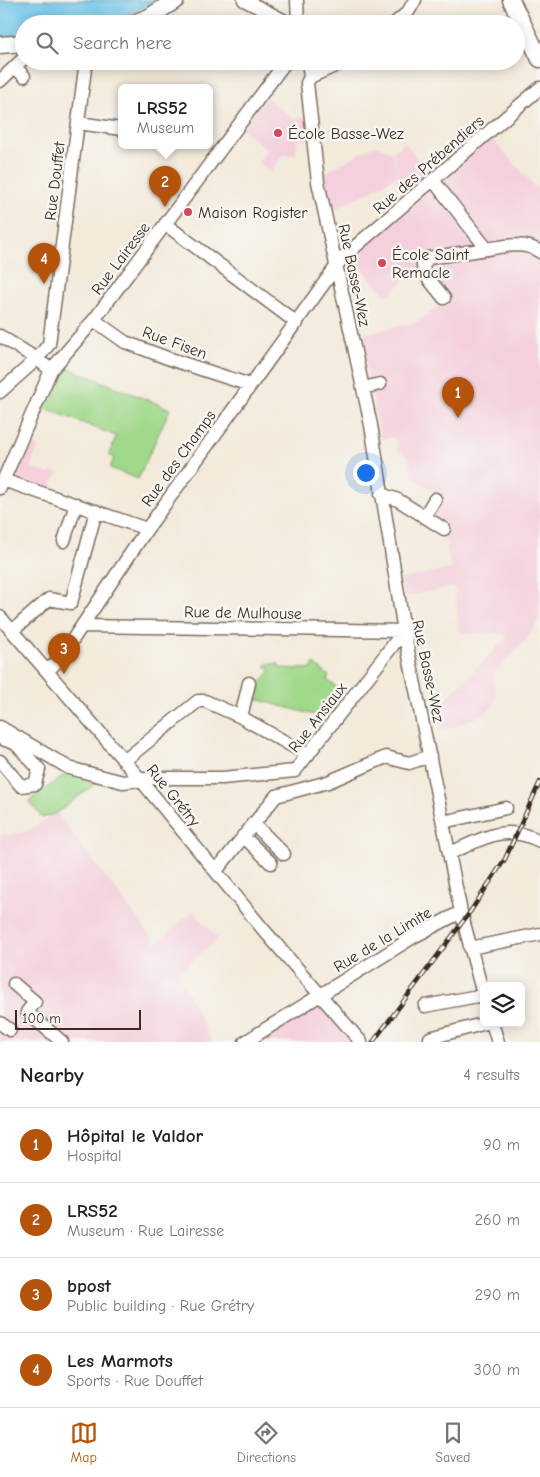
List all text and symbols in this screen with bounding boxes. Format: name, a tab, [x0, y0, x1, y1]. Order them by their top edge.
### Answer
search box	[15, 15, 525, 70]
icon: search	[33, 29, 61, 57]
text: Search here	[73, 32, 172, 54]
popup	[118, 84, 213, 149]
text: LRS52	[137, 97, 187, 119]
street label: Rue des Prébendiers	[370, 111, 488, 218]
text: Museum	[137, 119, 194, 137]
place label: École Basse-Wez	[288, 124, 404, 143]
marker: École Basse-Wez	[272, 127, 284, 139]
street label: Rue Douffet	[41, 140, 69, 221]
pin: 2	[149, 166, 181, 207]
place label: Maison Rogister	[198, 204, 308, 222]
marker: Maison Rogister	[182, 206, 194, 218]
street label: Rue Lairesse	[88, 219, 154, 298]
street label: Rue Basse-Wez	[334, 222, 374, 328]
pin: 4	[28, 243, 60, 284]
place label: École Saint Remacle	[392, 245, 469, 282]
marker: École Saint Remacle	[376, 257, 388, 269]
street label: Rue Fisen	[140, 323, 209, 363]
pin: 1	[442, 377, 474, 418]
street label: Rue des Champs	[138, 407, 220, 510]
your location	[353, 460, 379, 486]
street label: Rue de Mulhouse	[184, 603, 302, 623]
street label: Rue Basse-Wez	[408, 618, 448, 724]
pin: 3	[48, 633, 80, 674]
street label: Rue Ansiaux	[285, 679, 351, 756]
street label: Rue Grétry	[143, 761, 204, 831]
street label: Rue de la Limite	[330, 904, 435, 976]
map controls	[480, 982, 525, 1027]
button: layers	[480, 982, 525, 1027]
scale bar	[15, 1007, 141, 1030]
text: 100 m	[22, 1010, 61, 1027]
text: Nearby	[20, 1063, 84, 1087]
text: 4 results	[463, 1066, 520, 1084]
text: Hôpital le Valdor	[67, 1125, 203, 1147]
text: 1	[33, 1136, 39, 1154]
text: 90 m	[483, 1136, 520, 1154]
text: Hospital	[67, 1147, 122, 1165]
text: LRS52	[67, 1200, 118, 1222]
text: 2	[32, 1211, 40, 1229]
text: 260 m	[475, 1211, 520, 1229]
text: Museum · Rue Lairesse	[67, 1222, 224, 1240]
text: bpost	[67, 1275, 111, 1297]
text: 3	[32, 1286, 40, 1304]
text: 290 m	[475, 1286, 520, 1304]
text: Public building · Rue Grétry	[67, 1297, 254, 1315]
text: Les Marmots	[67, 1350, 173, 1372]
text: 4	[32, 1361, 40, 1379]
text: 300 m	[474, 1361, 520, 1379]
text: Sports · Rue Douffet	[67, 1372, 203, 1390]
tab: Map	[70, 1419, 98, 1466]
tab: Directions	[237, 1419, 296, 1466]
tab: Saved	[435, 1419, 470, 1466]

